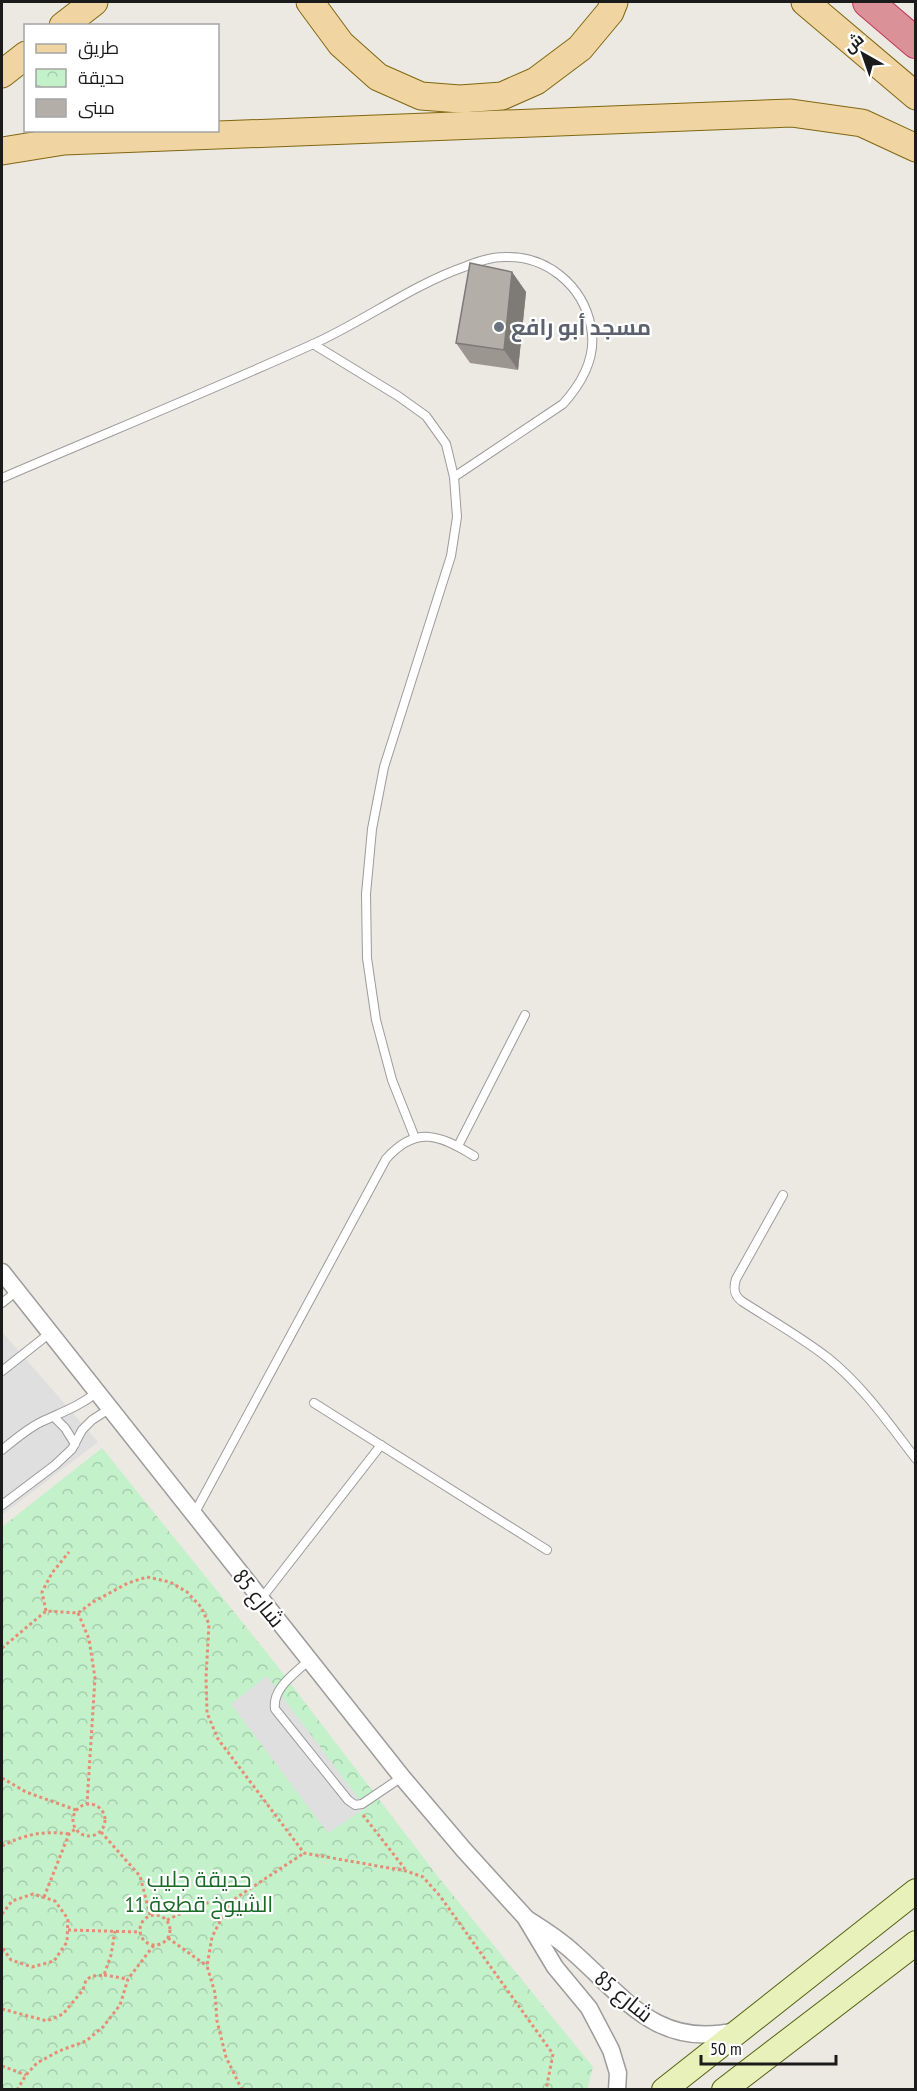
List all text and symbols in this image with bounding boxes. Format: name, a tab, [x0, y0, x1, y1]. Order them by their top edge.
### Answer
legend	[24, 24, 219, 132]
north arrow	[833, 24, 893, 84]
text: ش	[839, 28, 868, 57]
text: طريق	[78, 36, 119, 60]
text: حديقة	[78, 66, 124, 89]
text: مبنى	[78, 96, 115, 119]
place label: مسجد أبو رافع	[511, 313, 651, 342]
marker: مسجد أبو رافع	[492, 320, 506, 334]
street label: شارع 85	[226, 1563, 291, 1634]
park label: حديقة جليب الشيوخ قطعة 11	[125, 1865, 273, 1919]
street label: شارع 85	[588, 1964, 659, 2029]
scale bar	[701, 2028, 836, 2066]
text: 50 m	[710, 2037, 742, 2060]

